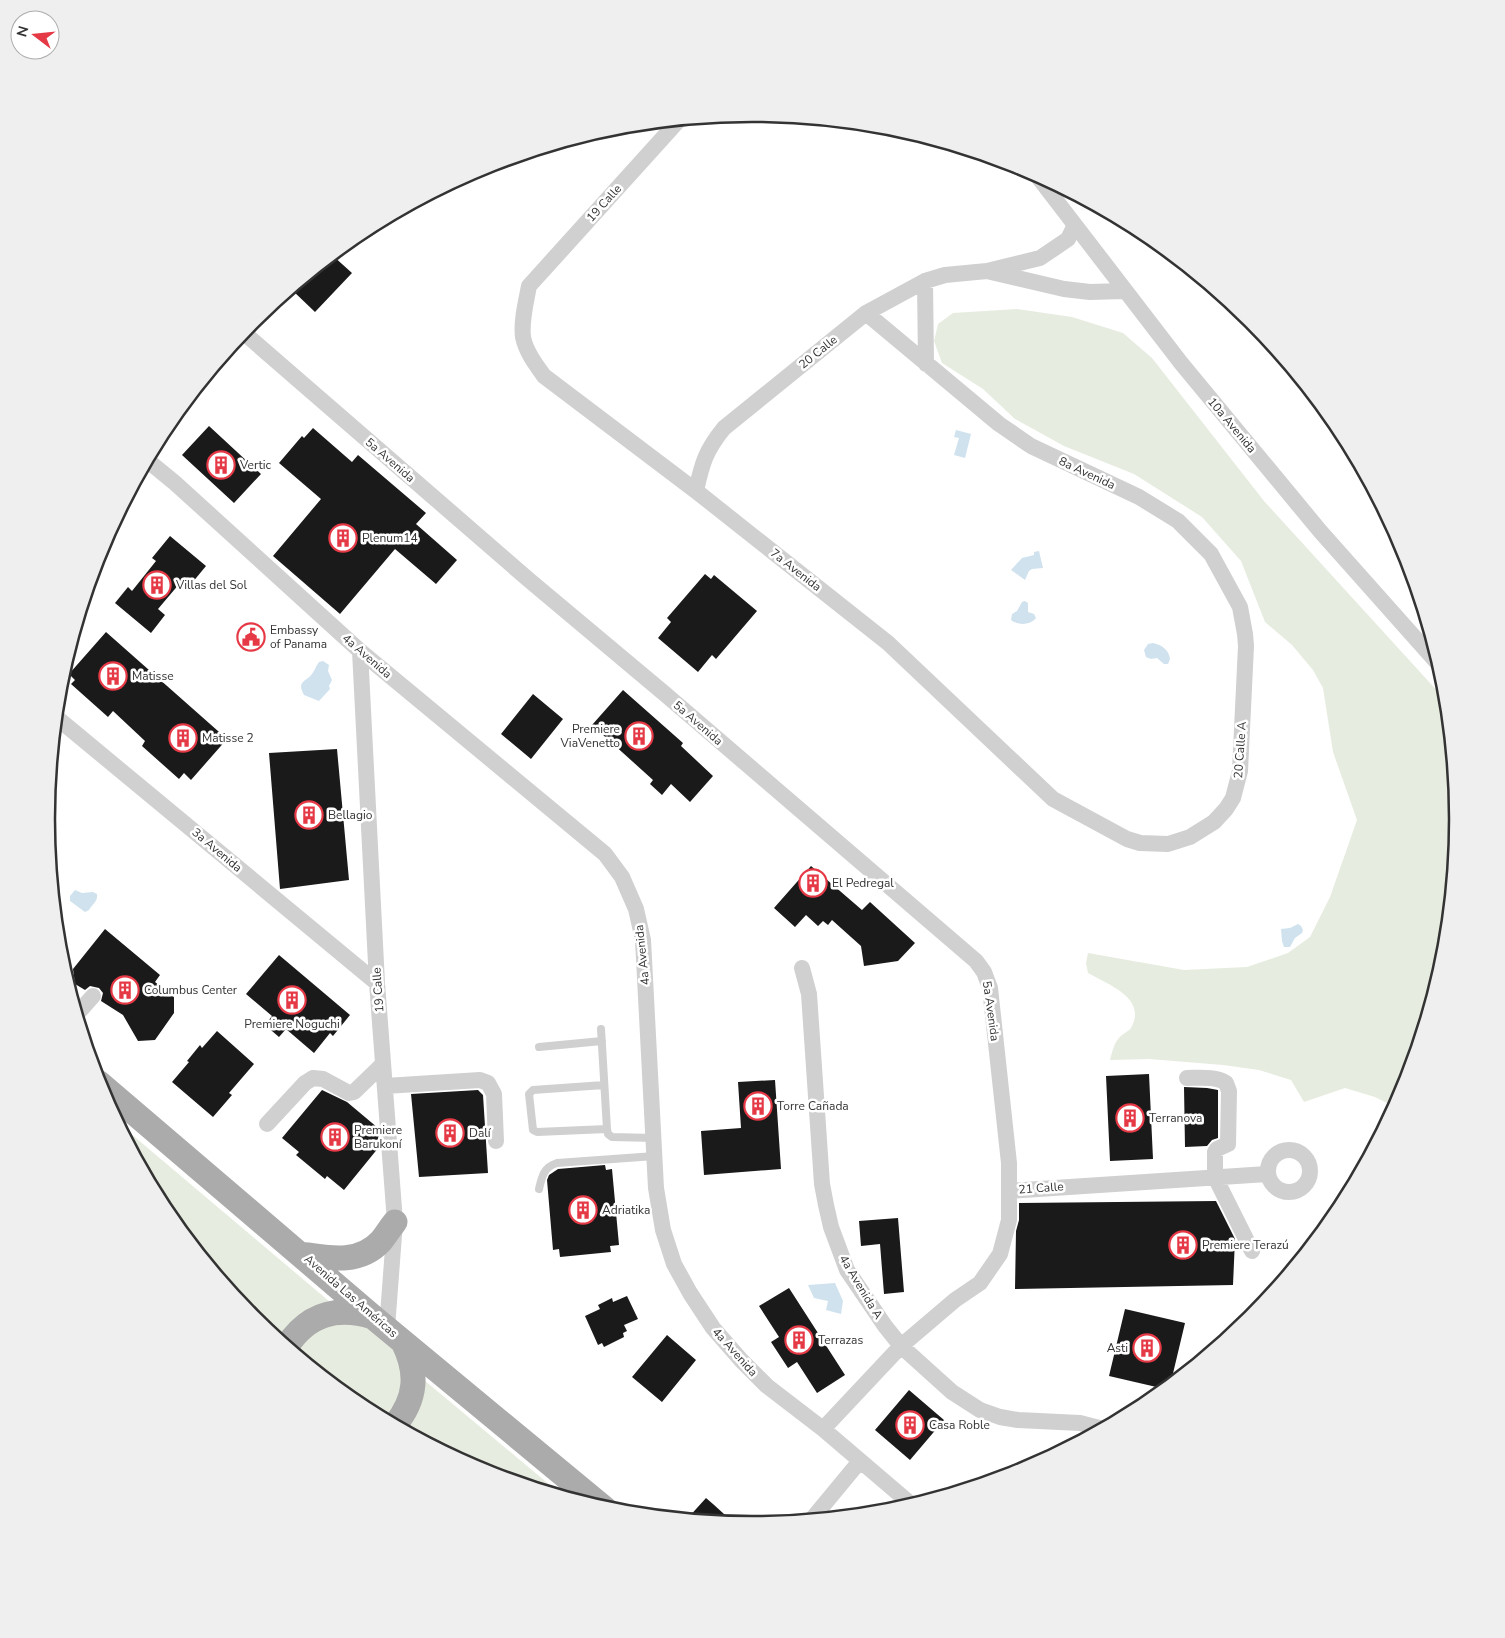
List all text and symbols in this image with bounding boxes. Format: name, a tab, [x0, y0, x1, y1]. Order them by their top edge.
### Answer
north arrow	[10, 10, 60, 60]
text: N	[12, 24, 34, 39]
street label: 19 Calle	[583, 181, 625, 225]
street label: 20 Calle	[795, 332, 841, 372]
street label: 10a Avenida	[1204, 394, 1260, 456]
street label: 5a Avenida	[362, 434, 418, 486]
building icon: Vertic	[206, 450, 236, 480]
street label: 8a Avenida	[1056, 453, 1118, 493]
place label: Vertic	[239, 457, 272, 473]
building icon: Plenum14	[328, 523, 358, 553]
place label: Plenum14	[362, 530, 418, 546]
street label: 7a Avenida	[767, 545, 825, 595]
building icon: Villas del Sol	[142, 570, 172, 600]
place label: Villas del Sol	[175, 577, 247, 593]
public building icon: Embassy of Panama	[236, 622, 266, 652]
place label: Embassy of Panama	[270, 622, 327, 652]
street label: 4a Avenida	[339, 630, 395, 682]
building icon: Matisse	[98, 661, 128, 691]
place label: Matisse	[132, 668, 174, 684]
street label: 5a Avenida	[670, 697, 726, 749]
place label: Premiere ViaVenetto	[560, 721, 620, 751]
building icon: Premiere ViaVenetto	[624, 721, 654, 751]
street label: 20 Calle A	[1230, 721, 1250, 779]
building icon: Matisse 2	[168, 723, 198, 753]
place label: Matisse 2	[202, 730, 254, 746]
building icon: Bellagio	[294, 800, 324, 830]
place label: Bellagio	[328, 807, 373, 823]
street label: 3a Avenida	[189, 824, 245, 876]
building icon: El Pedregal	[798, 868, 828, 898]
place label: El Pedregal	[832, 875, 894, 891]
street label: 4a Avenida	[631, 924, 653, 986]
street label: 19 Calle	[368, 967, 388, 1013]
building icon: Columbus Center	[110, 975, 140, 1005]
street label: 5a Avenida	[979, 980, 1003, 1042]
place label: Columbus Center	[144, 982, 238, 998]
building icon: Premiere Noguchi	[277, 985, 307, 1015]
place label: Premiere Noguchi	[244, 1016, 340, 1032]
building icon: Torre Cañada	[743, 1091, 773, 1121]
place label: Torre Cañada	[777, 1098, 849, 1114]
building icon: Terranova	[1115, 1103, 1145, 1133]
place label: Terranova	[1149, 1110, 1202, 1126]
building icon: Dalí	[435, 1118, 465, 1148]
building icon: Premiere Barukoní	[320, 1122, 350, 1152]
place label: Premiere Barukoní	[354, 1122, 403, 1152]
place label: Dalí	[469, 1125, 492, 1141]
street label: 21 Calle	[1018, 1178, 1064, 1198]
building icon: Adriatika	[568, 1195, 598, 1225]
place label: Adriatika	[602, 1202, 650, 1218]
building icon: Premiere Terazú	[1168, 1230, 1198, 1260]
place label: Premiere Terazú	[1202, 1237, 1289, 1253]
street label: Avenida Las Américas	[301, 1251, 401, 1341]
street label: 4a Avenida A	[836, 1252, 887, 1322]
street label: 4a Avenida	[709, 1324, 761, 1380]
building icon: Terrazas	[784, 1325, 814, 1355]
place label: Terrazas	[818, 1332, 863, 1348]
building icon: Asti	[1132, 1333, 1162, 1363]
place label: Asti	[1107, 1340, 1128, 1356]
building icon: Casa Roble	[895, 1410, 925, 1440]
place label: Casa Roble	[929, 1417, 990, 1433]

